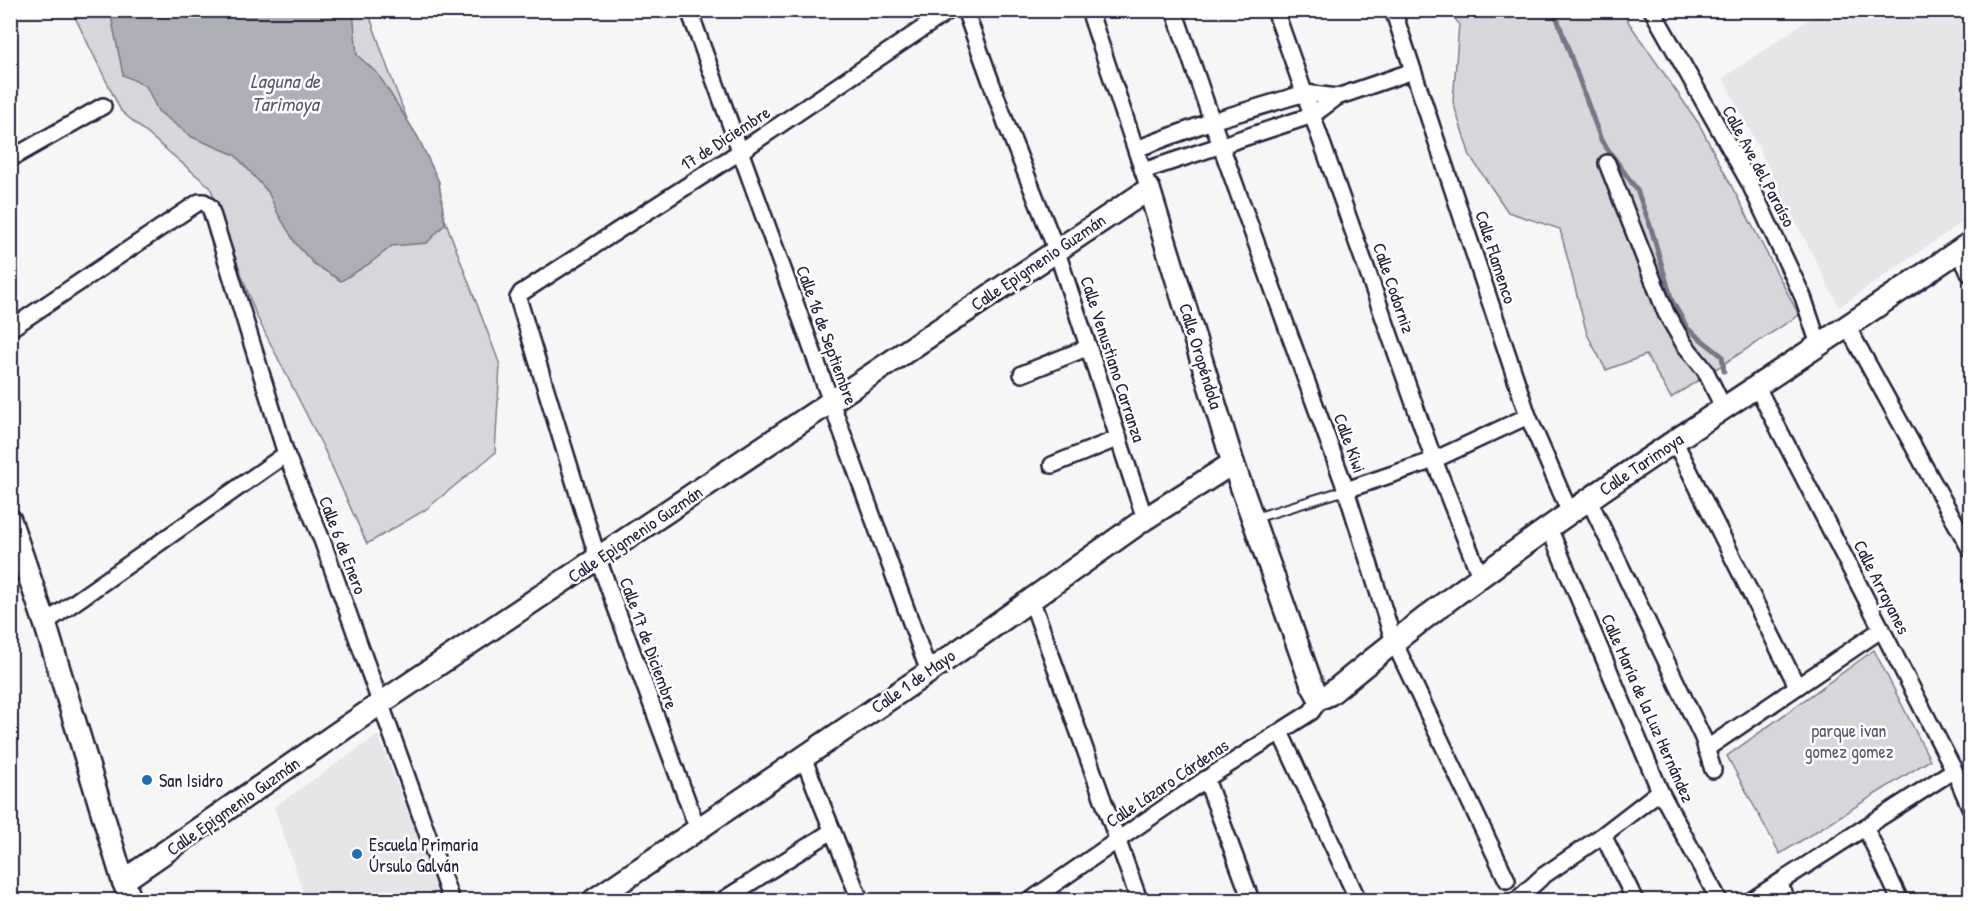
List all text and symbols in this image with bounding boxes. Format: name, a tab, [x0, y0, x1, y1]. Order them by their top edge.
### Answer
water label: Laguna de Tarimoya	[250, 67, 321, 118]
street label: 17 de Diciembre	[675, 100, 775, 176]
street label: Calle Ave del Paraíso	[1716, 101, 1802, 231]
street label: Calle Flamenco	[1469, 207, 1523, 307]
street label: Calle Epigmenio Guzmán	[966, 208, 1110, 316]
street label: Calle Codorniz	[1367, 239, 1421, 337]
street label: Calle 16 de Septiembre	[790, 262, 864, 408]
street label: Calle Venustiano Carranza	[1074, 273, 1152, 445]
street label: Calle Oropéndola	[1173, 300, 1229, 412]
street label: Calle Kiwi	[1328, 410, 1372, 476]
street label: Calle Tarimoya	[1594, 427, 1688, 501]
street label: Calle Epigmenio Guzmán	[563, 480, 707, 588]
street label: Calle 6 de Enero	[313, 492, 373, 598]
street label: Calle Arrayanes	[1848, 536, 1916, 638]
street label: Calle 17 de Diciembre	[614, 574, 684, 712]
street label: Calle María de la Luz Hernández	[1595, 610, 1701, 806]
street label: Calle 1 de Mayo	[866, 643, 960, 719]
park label: parque ivan gomez gomez	[1805, 718, 1894, 764]
street label: Calle Lázaro Cárdenas	[1101, 733, 1233, 833]
street label: Calle Epigmenio Guzmán	[161, 751, 305, 861]
place label: San Isidro	[159, 768, 223, 793]
marker: San Isidro	[140, 773, 154, 787]
place label: Escuela Primaria Úrsulo Galván	[369, 832, 478, 878]
marker: Escuela Primaria Úrsulo Galván	[350, 847, 364, 861]

